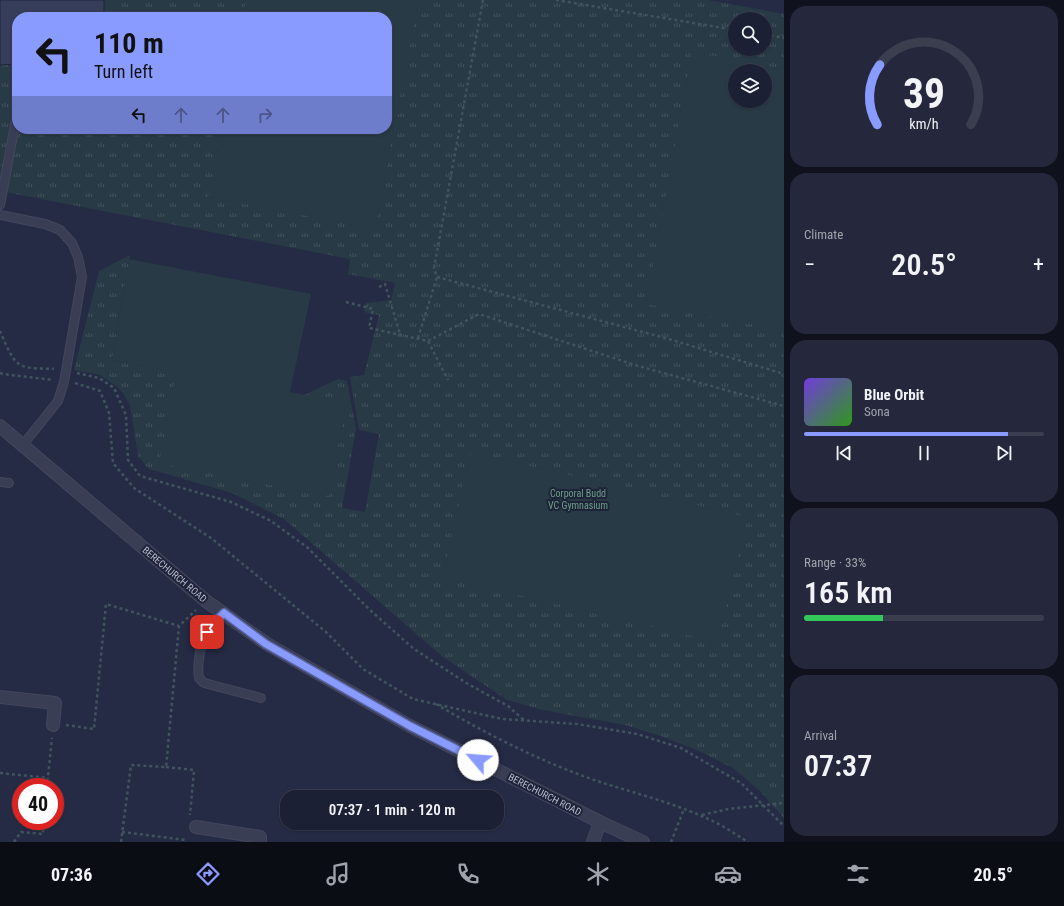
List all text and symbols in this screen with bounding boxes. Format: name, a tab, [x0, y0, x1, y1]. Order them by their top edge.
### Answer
map controls	[728, 12, 772, 108]
button: search	[728, 12, 772, 56]
text: 110 m	[94, 27, 164, 60]
icon: left	[28, 28, 80, 80]
text: Turn left	[94, 61, 153, 82]
button: layers	[728, 64, 772, 108]
text: 39	[903, 68, 945, 117]
icon: left	[128, 104, 150, 126]
icon: ahead	[170, 104, 192, 126]
icon: ahead	[212, 104, 234, 126]
icon: right	[254, 104, 276, 126]
text: km/h	[909, 115, 939, 131]
text: Climate	[804, 227, 843, 242]
text: 20.5°	[891, 247, 957, 282]
text: −	[804, 252, 815, 277]
text: +	[1033, 252, 1044, 277]
text: Blue Orbit	[864, 386, 924, 404]
text: Sona	[864, 404, 890, 419]
icon: previous	[833, 442, 855, 464]
icon: pause	[913, 442, 935, 464]
icon: next	[993, 442, 1015, 464]
park label: Corporal Budd VC Gymnasium	[548, 488, 608, 511]
street label: BERECHURCH ROAD	[140, 544, 209, 605]
text: Range · 33%	[804, 555, 866, 570]
text: 165 km	[804, 575, 893, 610]
pin	[190, 615, 224, 649]
icon: arrive	[196, 621, 218, 643]
text: Arrival	[804, 728, 837, 743]
position arrow	[457, 739, 499, 781]
text: 07:37	[804, 748, 872, 783]
street label: BERECHURCH ROAD	[506, 771, 583, 818]
speed limit sign: 40	[12, 778, 64, 830]
text: 07:37 · 1 min · 120 m	[329, 801, 455, 819]
icon: directions	[194, 860, 222, 888]
icon: music	[324, 860, 352, 888]
icon: phone	[454, 860, 482, 888]
icon: climate	[584, 860, 612, 888]
icon: car	[714, 860, 742, 888]
icon: filters	[844, 860, 872, 888]
text: 07:36	[51, 864, 92, 885]
text: 20.5°	[973, 864, 1013, 885]

